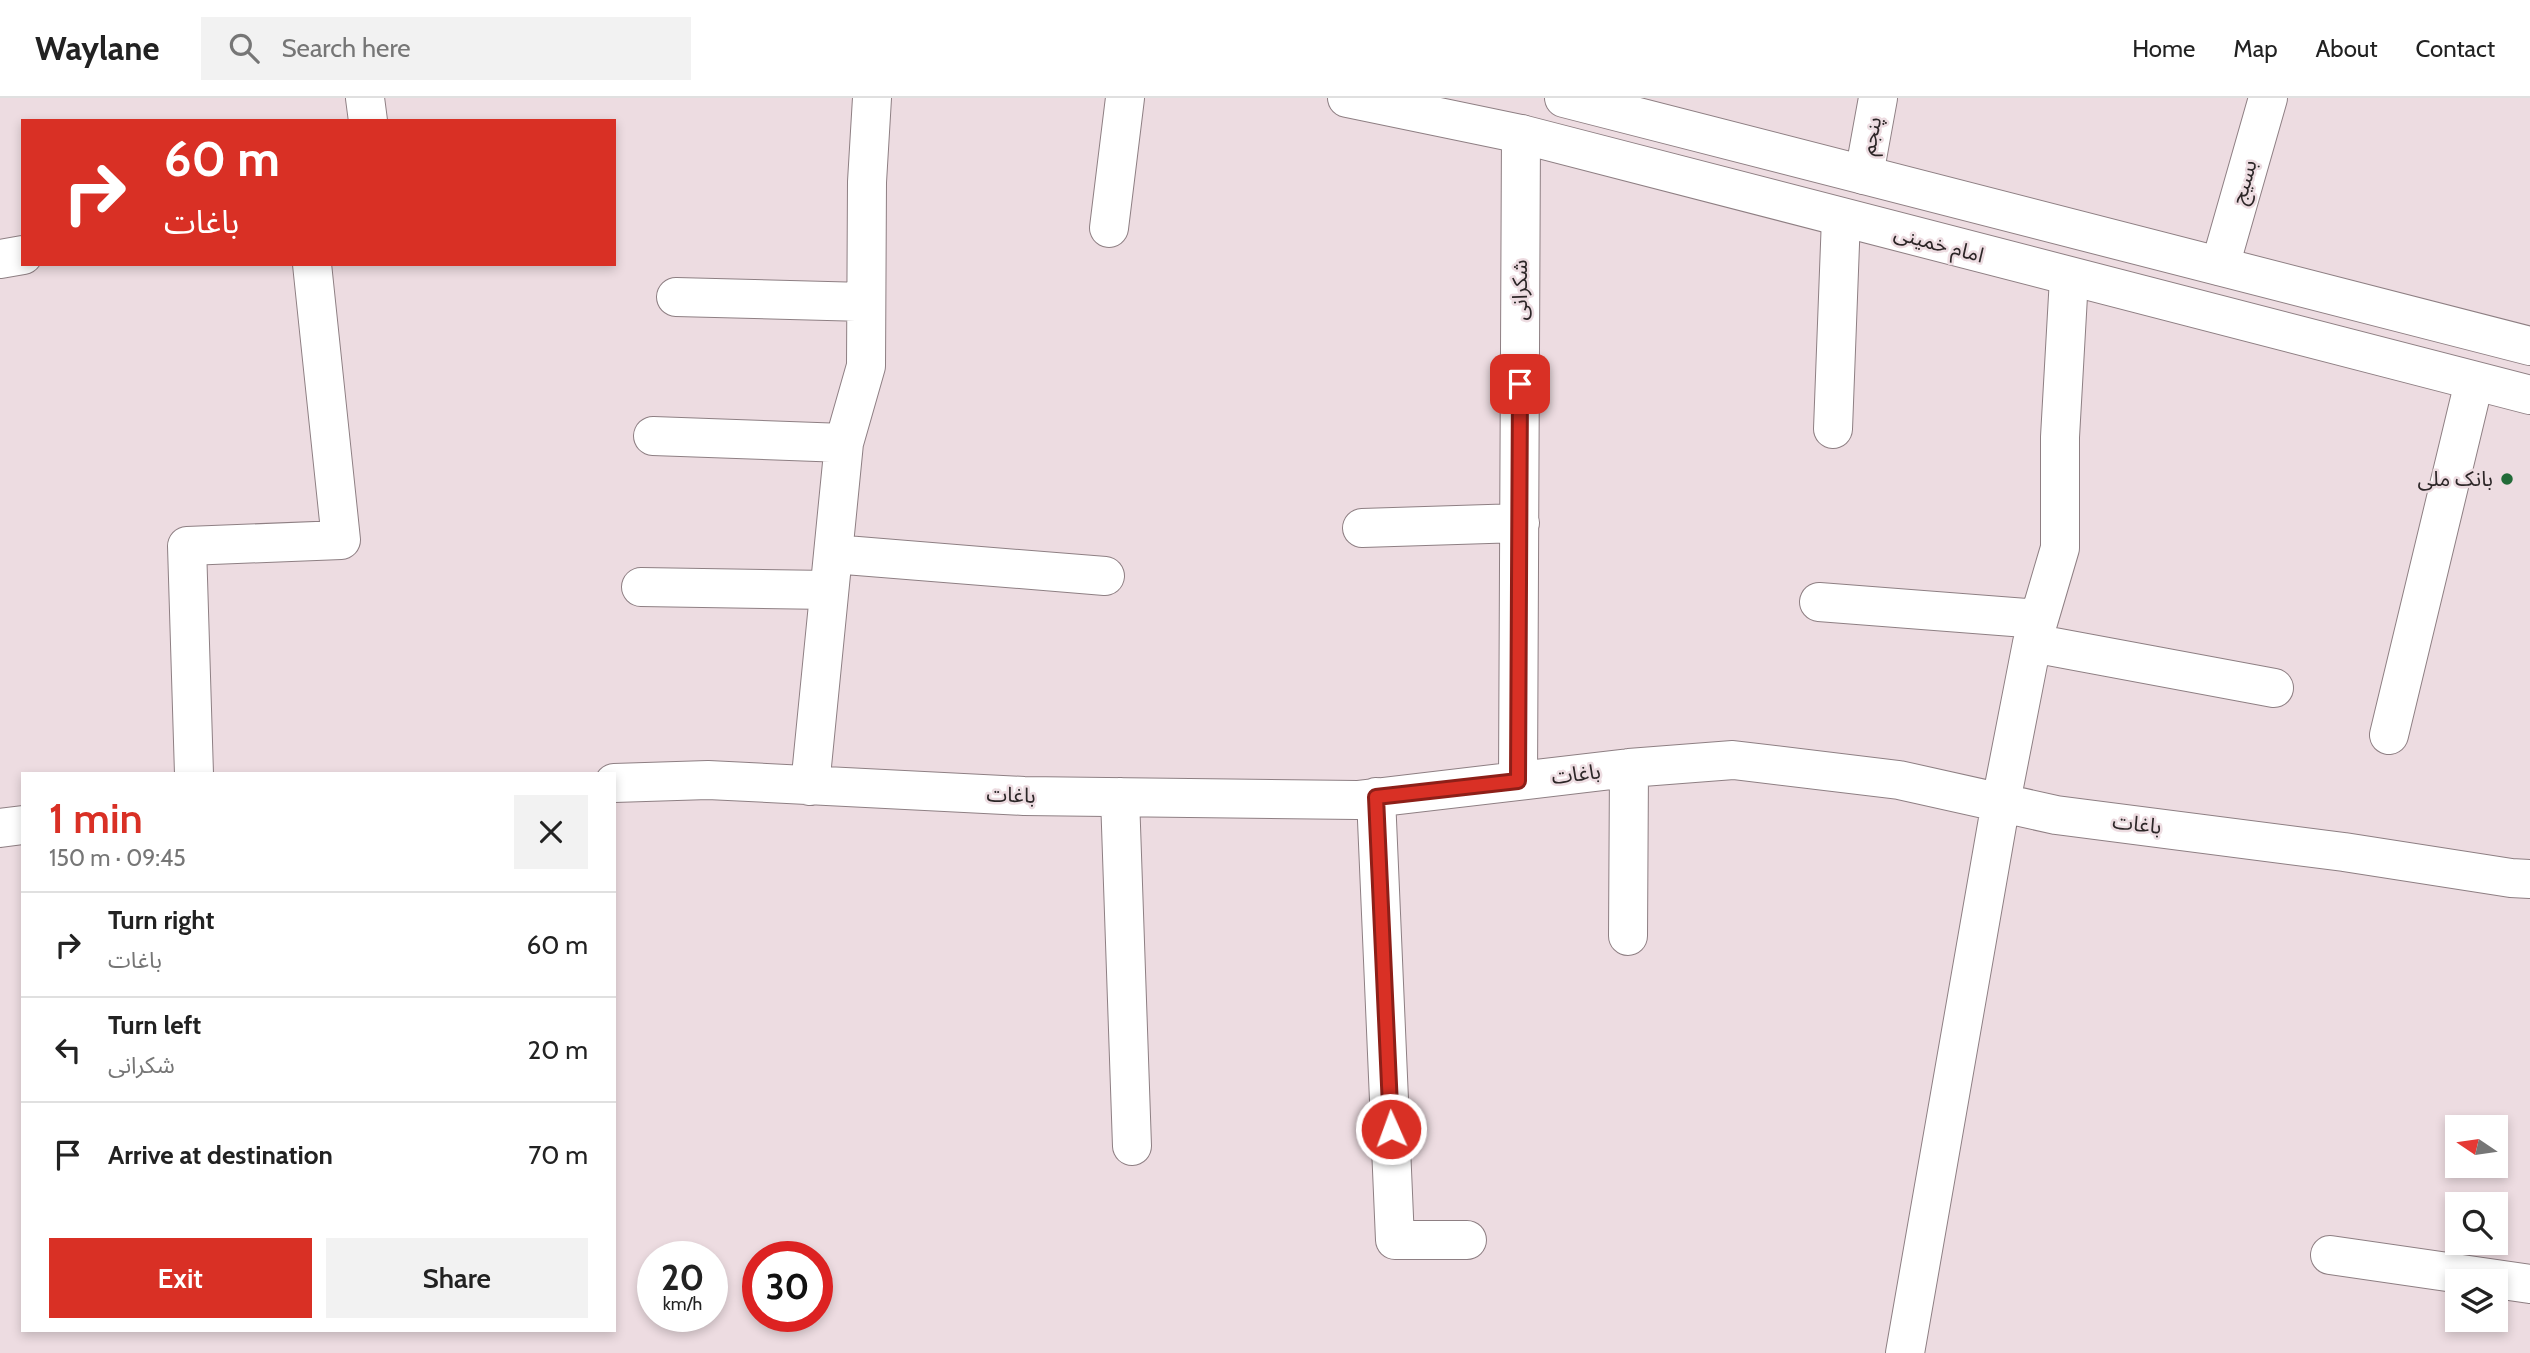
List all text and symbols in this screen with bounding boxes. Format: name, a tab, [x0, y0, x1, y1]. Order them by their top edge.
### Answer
search box	[201, 17, 691, 80]
text: Waylane	[35, 28, 159, 68]
icon: search	[225, 29, 263, 67]
text: Search here	[281, 32, 411, 64]
text: Home	[2132, 34, 2195, 63]
text: Map	[2233, 34, 2278, 63]
text: About	[2316, 34, 2378, 63]
text: Contact	[2416, 34, 2495, 63]
street label: پنجم	[1855, 115, 1889, 158]
text: 60 m	[164, 129, 280, 188]
icon: right	[49, 147, 140, 238]
street label: بسیج	[2225, 157, 2265, 208]
text: باغات	[164, 202, 239, 241]
street label: امام خمینی	[1890, 220, 1987, 271]
street label: شکرانی	[1507, 259, 1532, 321]
pin	[1490, 354, 1550, 414]
icon: arrive	[1501, 365, 1539, 403]
place label: بانک ملی	[2418, 466, 2493, 491]
marker: بانک ملی	[2499, 471, 2515, 487]
street label: باغات	[1550, 758, 1602, 789]
street label: باغات	[986, 781, 1036, 808]
text: 1 min	[49, 792, 143, 844]
button: close	[514, 795, 588, 869]
street label: باغات	[2111, 808, 2163, 839]
text: 150 m · 09:45	[49, 844, 186, 872]
text: Turn right	[108, 904, 214, 936]
icon: right	[49, 926, 87, 964]
text: 60 m	[526, 929, 588, 961]
text: باغات	[108, 946, 162, 974]
text: Turn left	[108, 1009, 201, 1041]
icon: left	[49, 1031, 87, 1069]
text: 20 m	[528, 1034, 588, 1066]
text: شکرانی	[108, 1051, 175, 1079]
position arrow	[1354, 1092, 1428, 1166]
north arrow	[2445, 1115, 2508, 1178]
map controls	[2445, 1115, 2508, 1332]
icon: arrive	[49, 1136, 87, 1174]
text: Arrive at destination	[108, 1139, 333, 1171]
text: 70 m	[528, 1139, 588, 1171]
button: search	[2445, 1192, 2508, 1255]
button: Exit	[49, 1238, 312, 1318]
button: Share	[326, 1238, 588, 1318]
speed limit sign: 30	[742, 1241, 833, 1332]
text: 20	[661, 1256, 704, 1299]
button: layers	[2445, 1269, 2508, 1332]
text: km/h	[663, 1293, 702, 1315]

